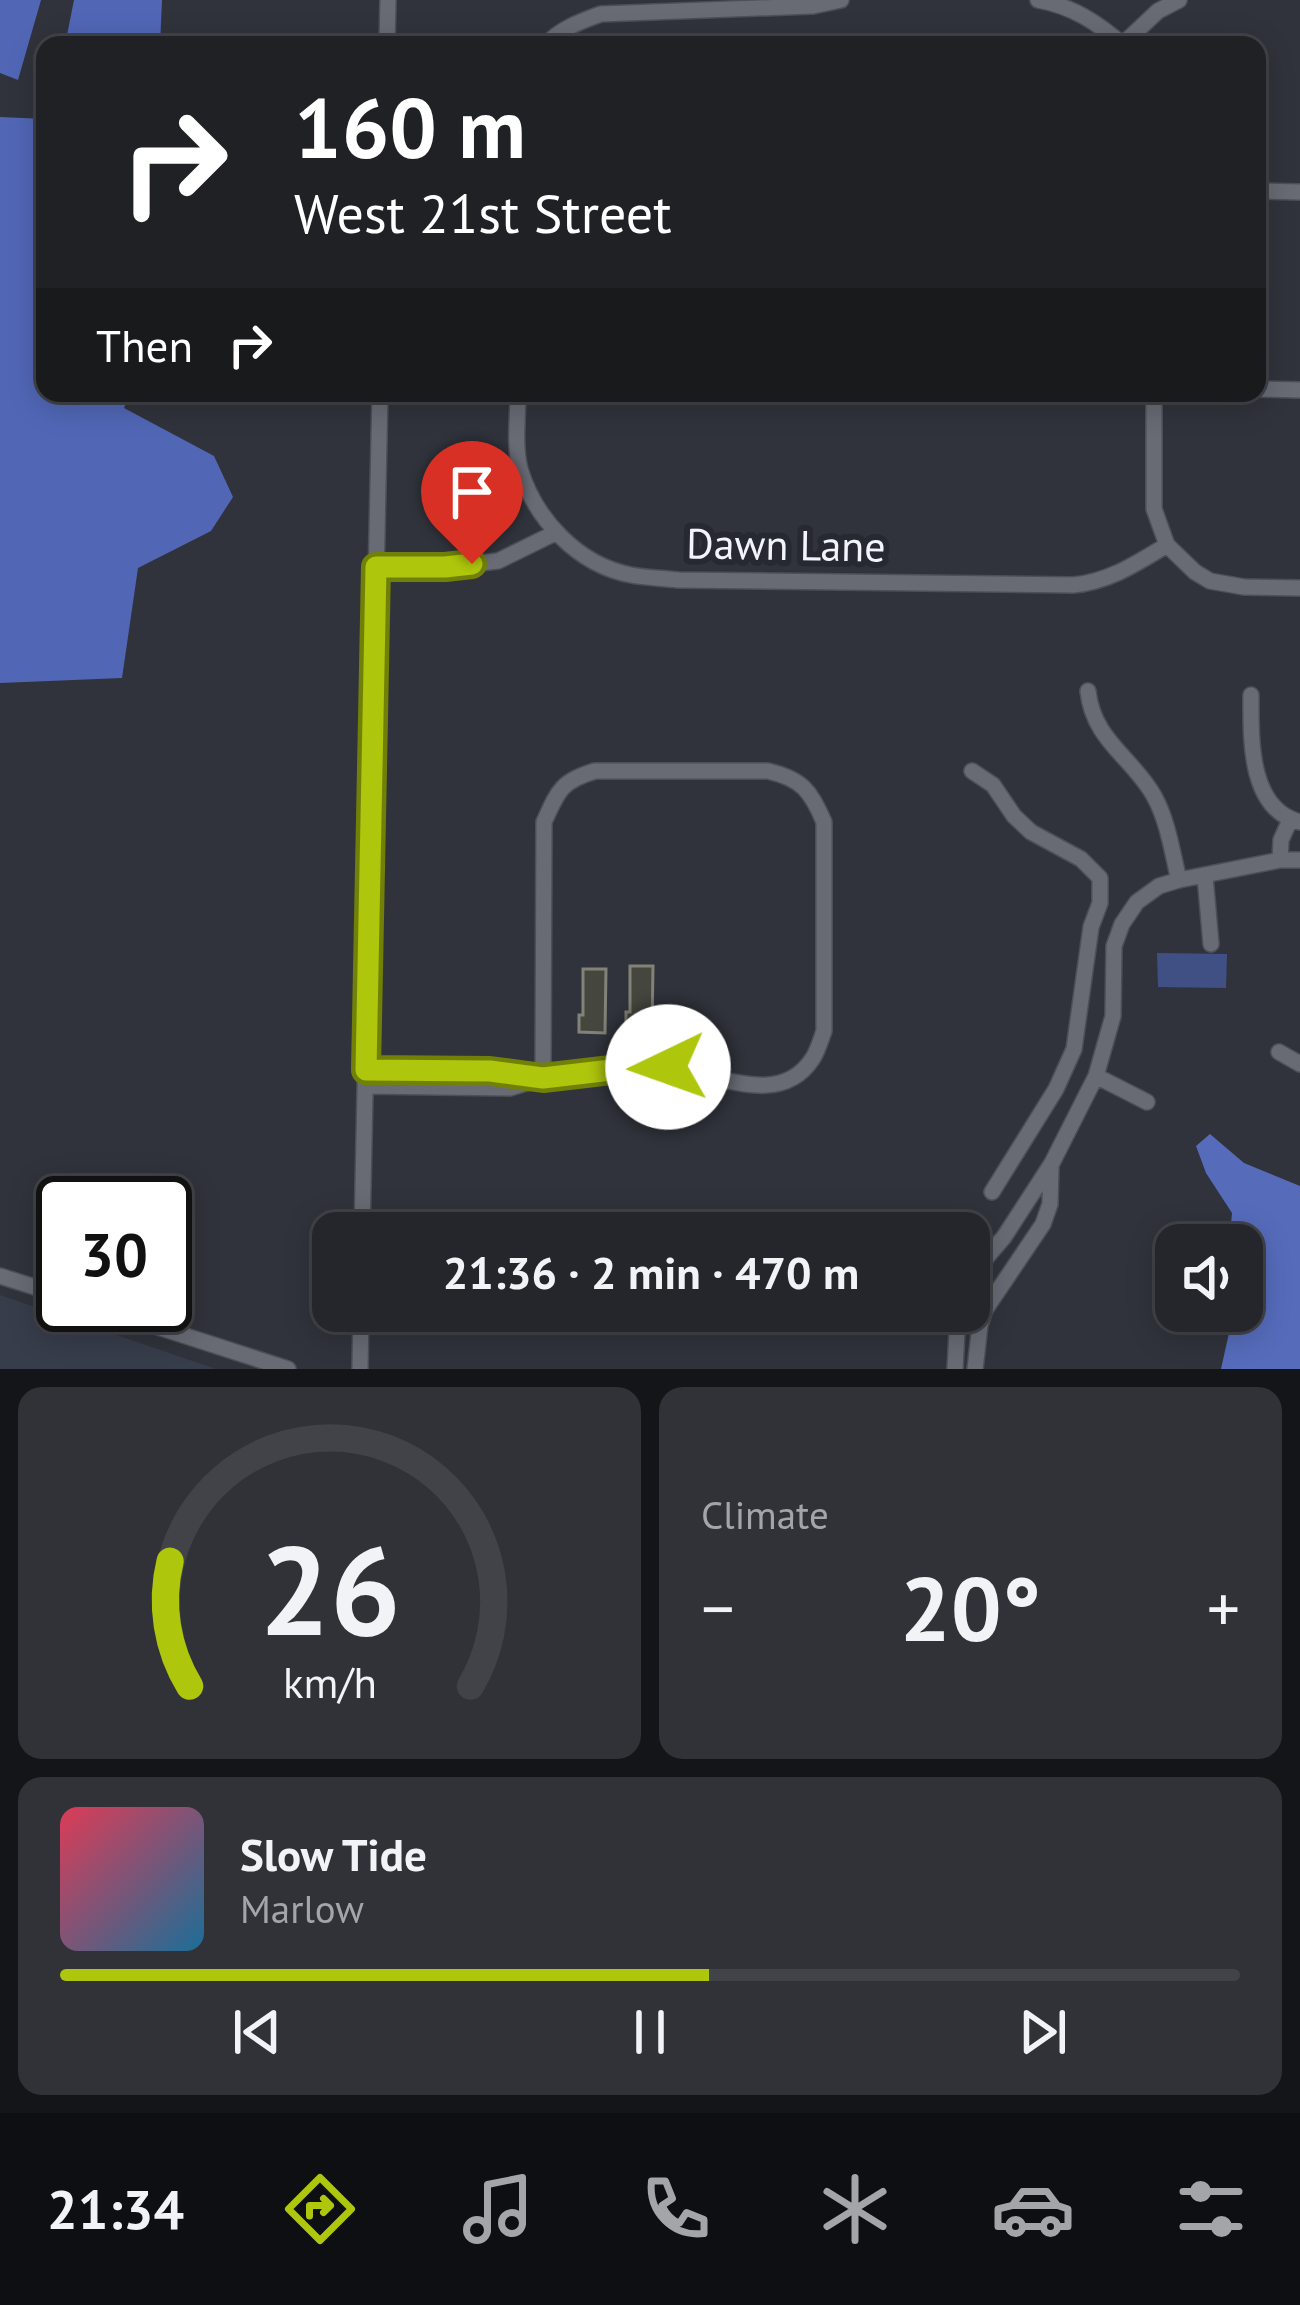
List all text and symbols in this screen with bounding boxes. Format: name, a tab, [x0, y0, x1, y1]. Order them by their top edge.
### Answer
text: 160 m	[294, 72, 526, 181]
icon: right	[96, 84, 252, 240]
text: West 21st Street	[294, 178, 672, 248]
icon: right	[217, 312, 283, 378]
text: Then	[96, 316, 193, 374]
pin	[421, 441, 523, 564]
icon: arrive	[439, 459, 505, 525]
street label: Dawn Lane	[686, 515, 886, 574]
position arrow	[605, 1004, 731, 1130]
speed limit sign: 30	[36, 1176, 192, 1332]
map controls	[1155, 1224, 1263, 1332]
button: sound	[1155, 1224, 1263, 1332]
text: 21:36 · 2 min · 470 m	[443, 1243, 859, 1301]
text: Climate	[701, 1489, 829, 1540]
text: 26	[259, 1508, 400, 1669]
text: 20°	[900, 1549, 1041, 1666]
text: −	[701, 1565, 734, 1650]
text: +	[1207, 1565, 1240, 1650]
text: km/h	[282, 1654, 377, 1710]
text: Slow Tide	[240, 1825, 427, 1883]
text: Marlow	[240, 1883, 364, 1934]
icon: previous	[224, 1999, 290, 2065]
icon: pause	[617, 1999, 683, 2065]
icon: next	[1010, 1999, 1076, 2065]
icon: directions	[278, 2167, 362, 2251]
icon: music	[456, 2167, 540, 2251]
icon: phone	[634, 2167, 718, 2251]
icon: climate	[813, 2167, 897, 2251]
icon: car	[991, 2167, 1075, 2251]
icon: filters	[1169, 2167, 1253, 2251]
text: 21:34	[47, 2174, 184, 2244]

